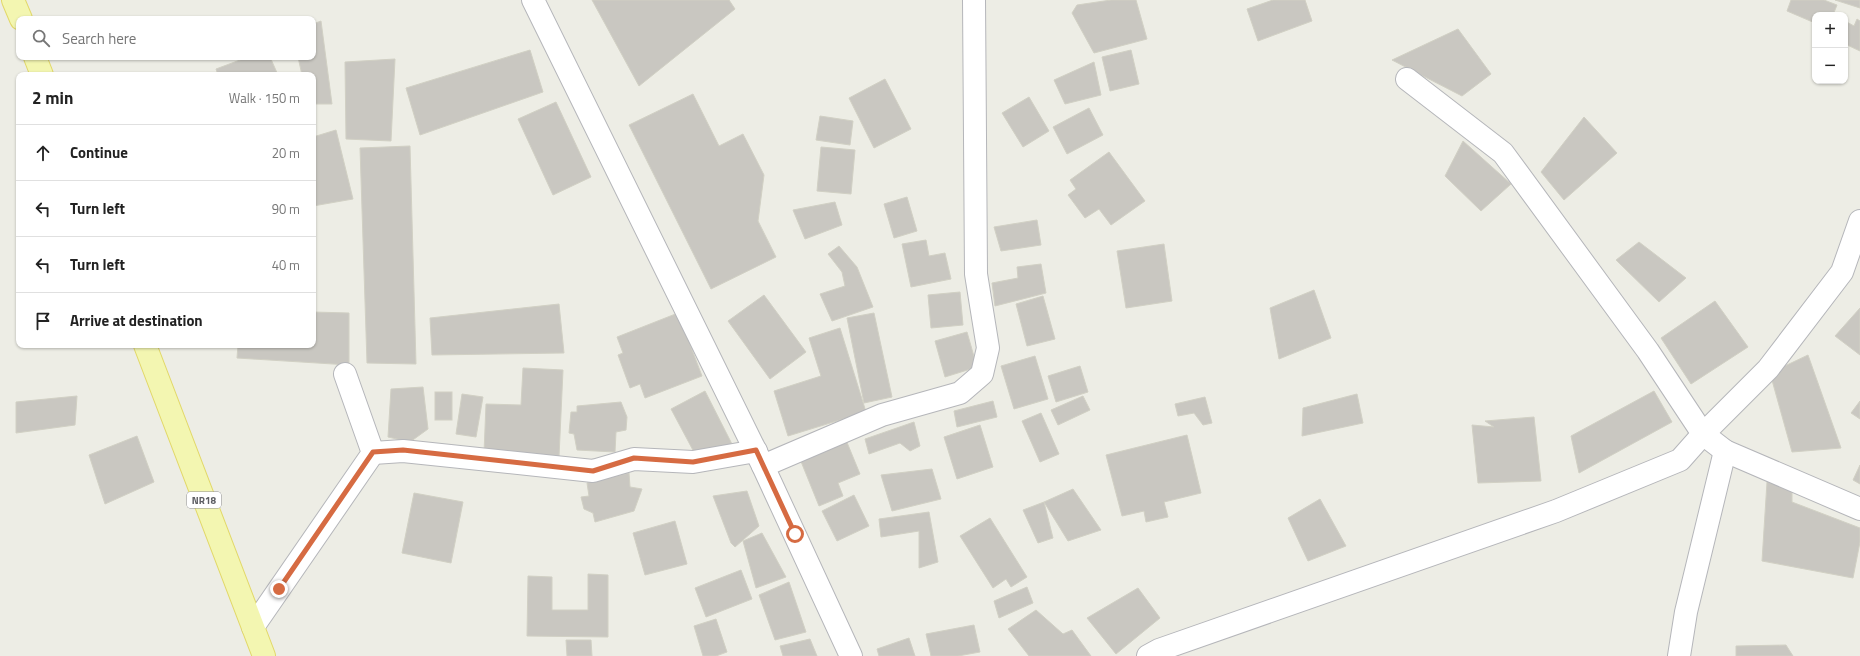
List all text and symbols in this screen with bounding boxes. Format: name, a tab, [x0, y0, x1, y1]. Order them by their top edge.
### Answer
map controls	[1812, 12, 1848, 84]
button: +	[1812, 12, 1848, 48]
search box	[16, 16, 316, 60]
icon: search	[30, 27, 52, 49]
text: Search here	[62, 27, 136, 50]
button: −	[1812, 48, 1848, 84]
text: 2 min	[32, 85, 73, 111]
text: Walk · 150 m	[229, 88, 300, 108]
text: Continue	[70, 141, 128, 164]
icon: ahead	[32, 142, 54, 164]
text: 20 m	[272, 143, 300, 163]
text: Turn left	[70, 197, 125, 220]
icon: left	[32, 198, 54, 220]
text: 90 m	[272, 199, 300, 219]
text: Turn left	[70, 253, 125, 276]
icon: left	[32, 254, 54, 276]
text: 40 m	[272, 255, 300, 275]
text: Arrive at destination	[70, 309, 203, 332]
icon: arrive	[32, 310, 54, 332]
road number: NR18	[187, 492, 221, 508]
route start	[786, 525, 804, 543]
route end	[270, 580, 288, 598]

